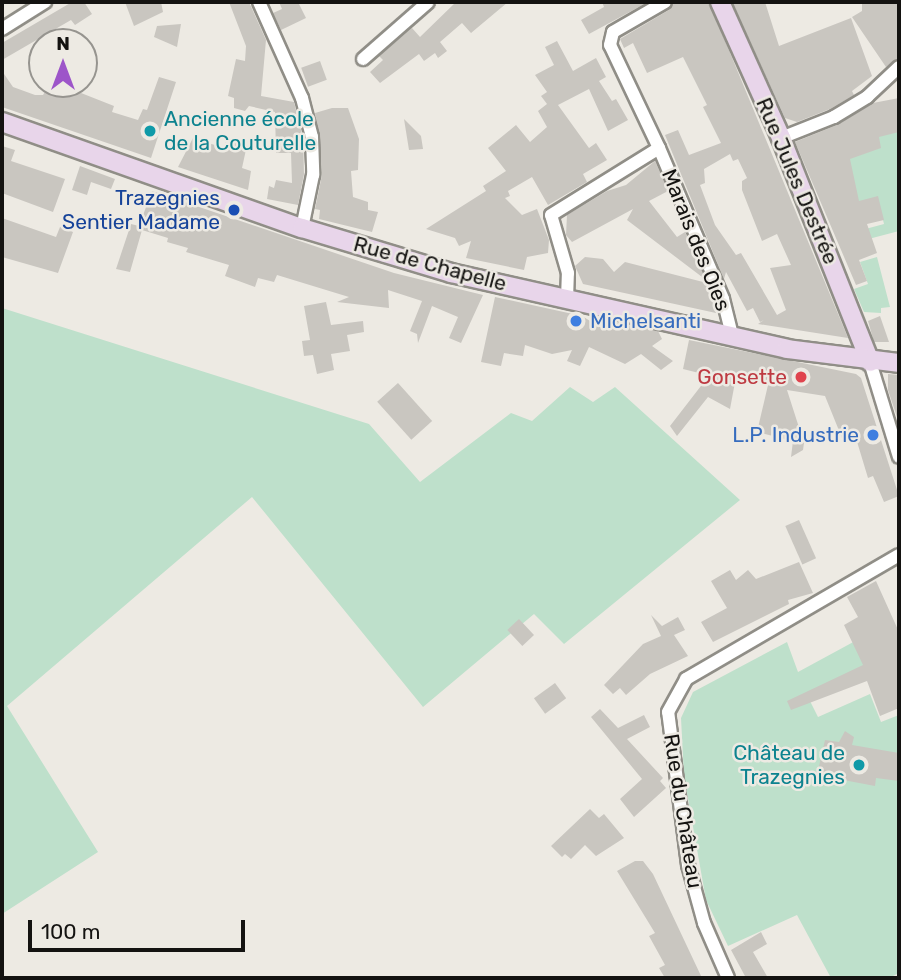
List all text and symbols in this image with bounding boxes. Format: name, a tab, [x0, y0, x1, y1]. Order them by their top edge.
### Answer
north arrow	[28, 28, 98, 98]
text: N	[56, 32, 70, 55]
street label: Rue Jules Destrée	[751, 94, 843, 268]
place label: Ancienne école de la Couturelle	[164, 106, 316, 156]
marker: Ancienne école de la Couturelle	[142, 123, 158, 139]
street label: Marais des Oies	[656, 166, 736, 314]
place label: Trazegnies Sentier Madame	[62, 185, 220, 235]
marker: Trazegnies Sentier Madame	[226, 202, 242, 218]
street label: Rue de Chapelle	[351, 231, 509, 297]
place label: Michelsanti	[590, 308, 701, 334]
marker: Michelsanti	[568, 313, 584, 329]
place label: Gonsette	[697, 364, 787, 390]
marker: Gonsette	[793, 369, 809, 385]
place label: L.P. Industrie	[732, 422, 859, 448]
marker: L.P. Industrie	[865, 427, 881, 443]
street label: Rue du Château	[658, 732, 708, 890]
place label: Château de Trazegnies	[733, 740, 845, 790]
marker: Château de Trazegnies	[851, 757, 867, 773]
scale bar	[32, 906, 248, 950]
text: 100 m	[41, 919, 100, 944]

